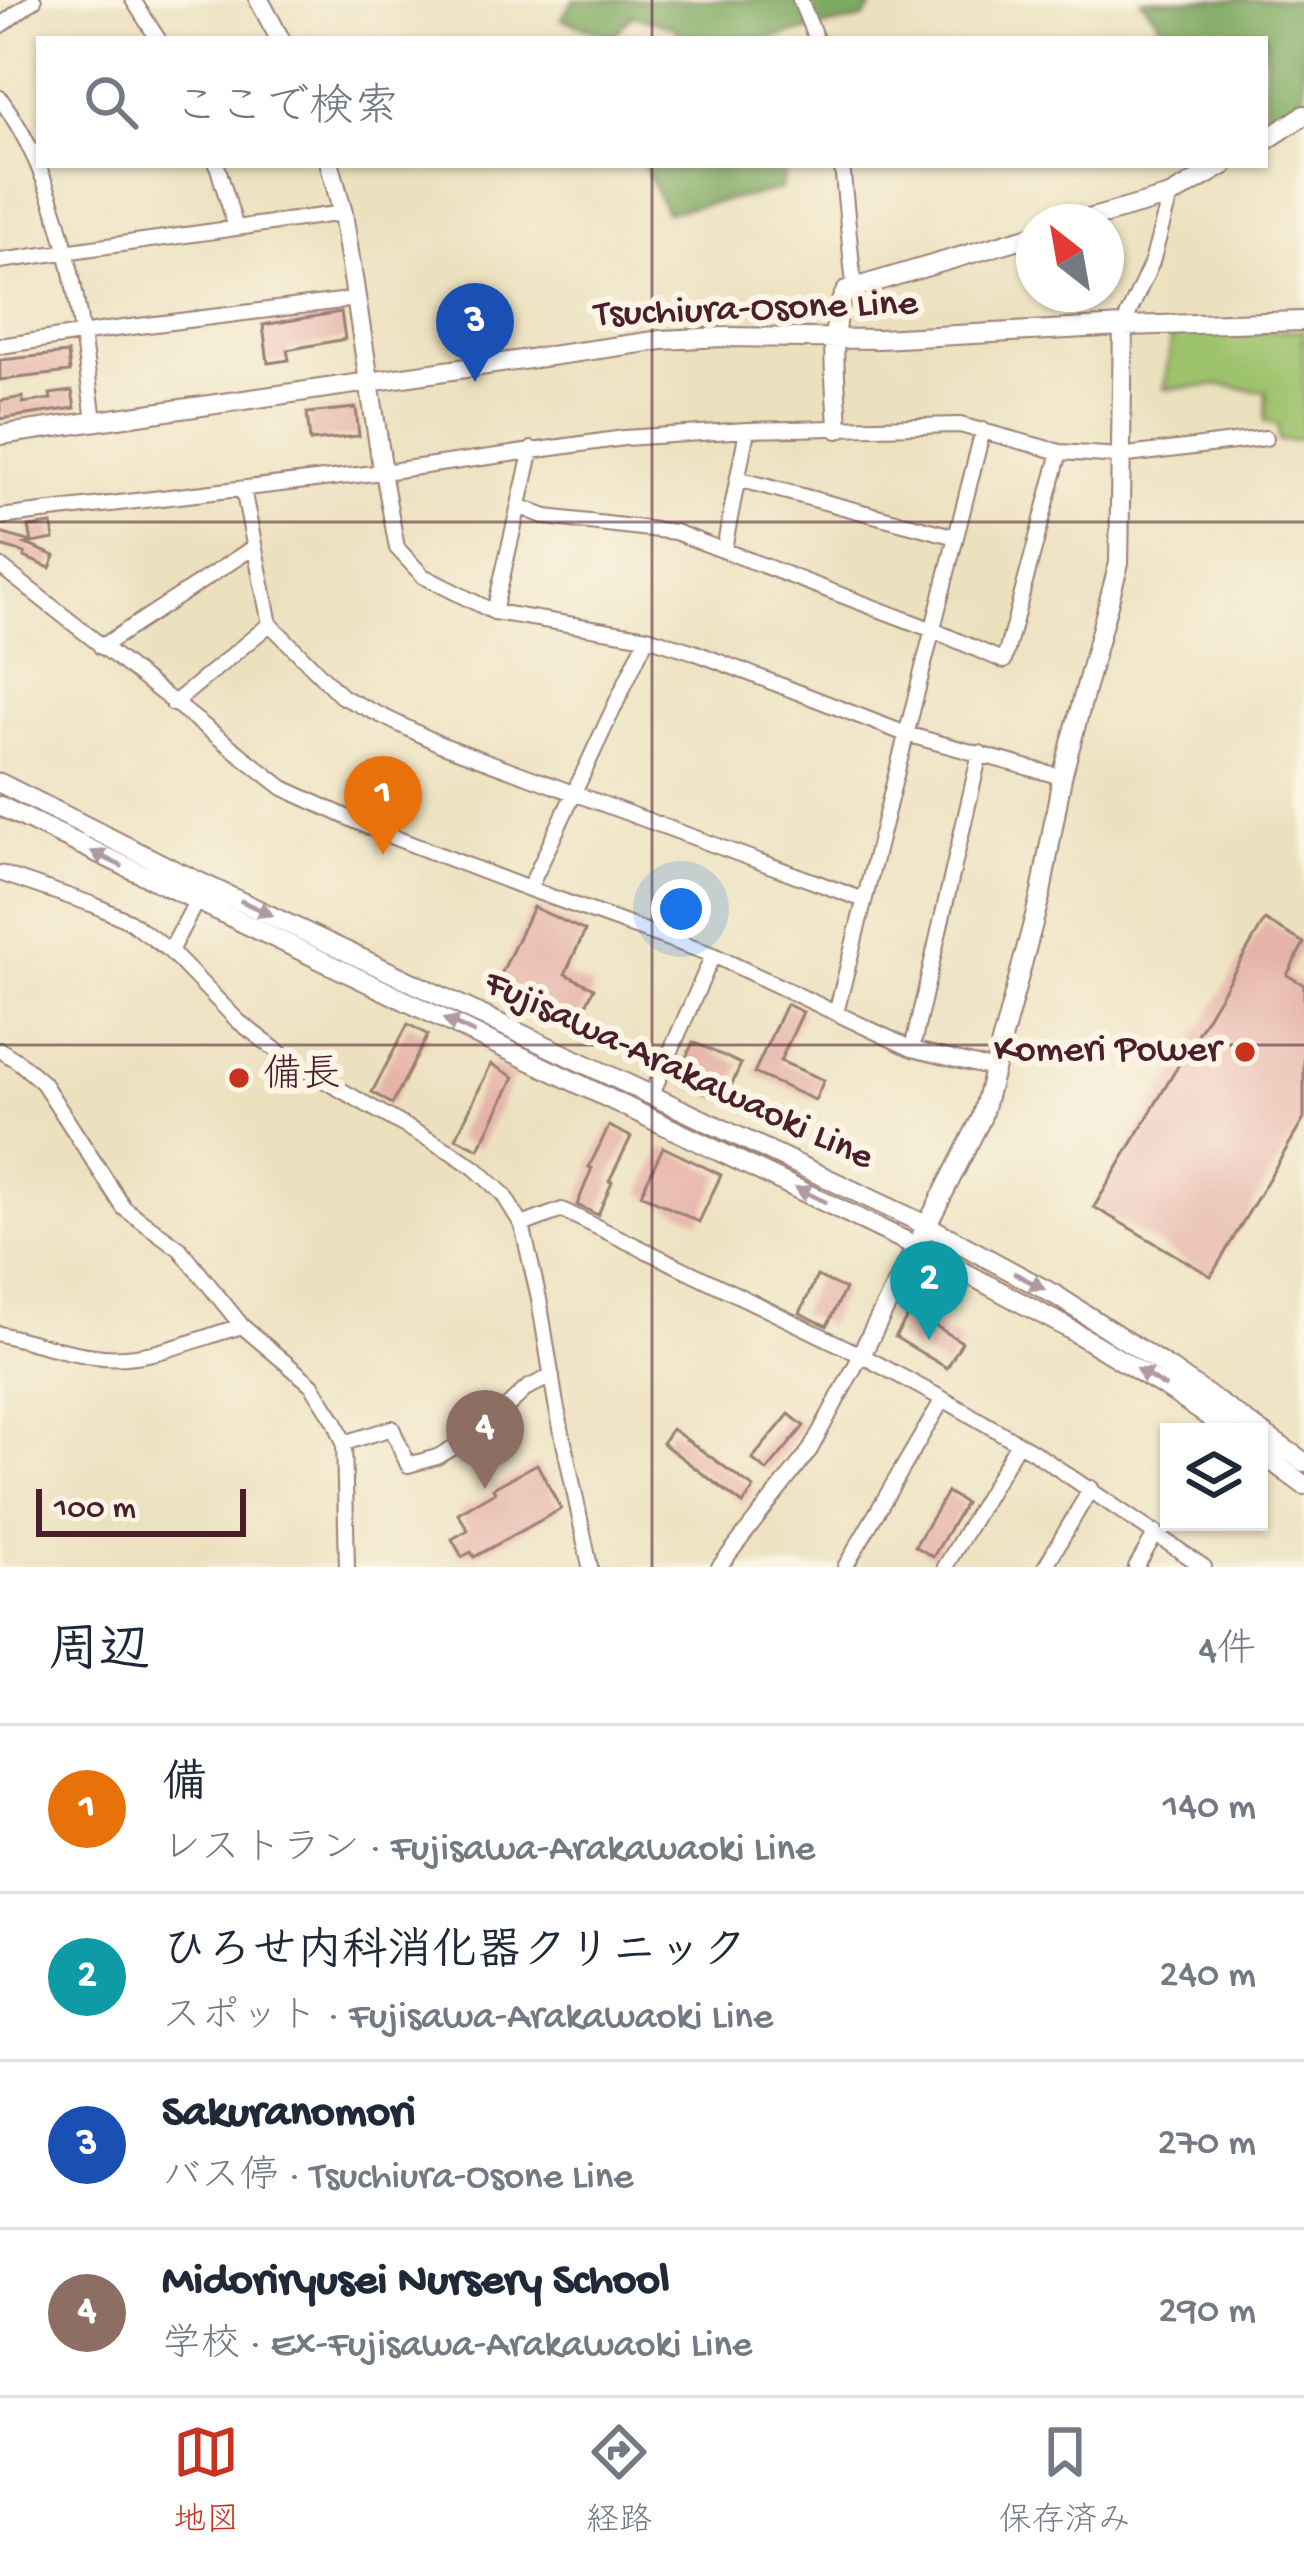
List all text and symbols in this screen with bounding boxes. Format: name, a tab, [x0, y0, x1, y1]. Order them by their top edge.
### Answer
search box	[36, 36, 1268, 168]
icon: search	[78, 69, 144, 135]
text: ここで検索	[174, 84, 399, 137]
north arrow	[1016, 204, 1124, 312]
street label: Tsuchiura-Osone Line	[591, 282, 919, 340]
pin: 3	[436, 283, 514, 382]
pin: 1	[344, 756, 422, 855]
one-way arrow	[89, 849, 124, 869]
your location	[651, 879, 711, 939]
one-way arrow	[239, 898, 274, 918]
street label: Fujisawa-Arakawaoki Line	[475, 961, 881, 1183]
one-way arrow	[441, 1016, 476, 1036]
place label: Komeri Power	[994, 1029, 1224, 1075]
marker: Komeri Power	[1232, 1039, 1258, 1065]
place label: 備長	[263, 1053, 341, 1101]
marker: 備長	[226, 1065, 252, 1091]
one-way arrow	[794, 1185, 828, 1205]
pin: 2	[890, 1241, 968, 1340]
one-way arrow	[1011, 1270, 1046, 1291]
one-way arrow	[1135, 1368, 1167, 1390]
pin: 4	[446, 1390, 524, 1489]
map controls	[1160, 1423, 1268, 1531]
button: layers	[1160, 1423, 1268, 1531]
scale bar	[36, 1483, 246, 1536]
text: 100 m	[54, 1491, 136, 1529]
text: 周辺	[48, 1625, 150, 1685]
text: 4件	[1199, 1630, 1256, 1676]
text: 備	[162, 1760, 207, 1813]
text: 1	[79, 1786, 95, 1832]
text: 140 m	[1163, 1786, 1256, 1832]
text: レストラン · Fujisawa-Arakawaoki Line	[162, 1828, 815, 1874]
text: ひろせ内科消化器クリニック	[162, 1928, 747, 1981]
text: 2	[77, 1954, 97, 2000]
text: 240 m	[1159, 1954, 1256, 2000]
text: スポット · Fujisawa-Arakawaoki Line	[162, 1996, 773, 2042]
text: Sakuranomori	[162, 2088, 416, 2141]
text: 3	[77, 2122, 97, 2168]
text: 270 m	[1158, 2122, 1256, 2168]
text: バス停 · Tsuchiura-Osone Line	[162, 2156, 633, 2202]
text: Midoriryusei Nursery School	[162, 2256, 670, 2309]
text: 4	[78, 2290, 96, 2336]
text: 290 m	[1158, 2290, 1256, 2336]
text: 学校 · Ex-Fujisawa-Arakawaoki Line	[162, 2324, 752, 2370]
tab: 地図	[173, 2419, 239, 2542]
tab: 経路	[586, 2419, 652, 2542]
tab: 保存済み	[999, 2419, 1131, 2542]

